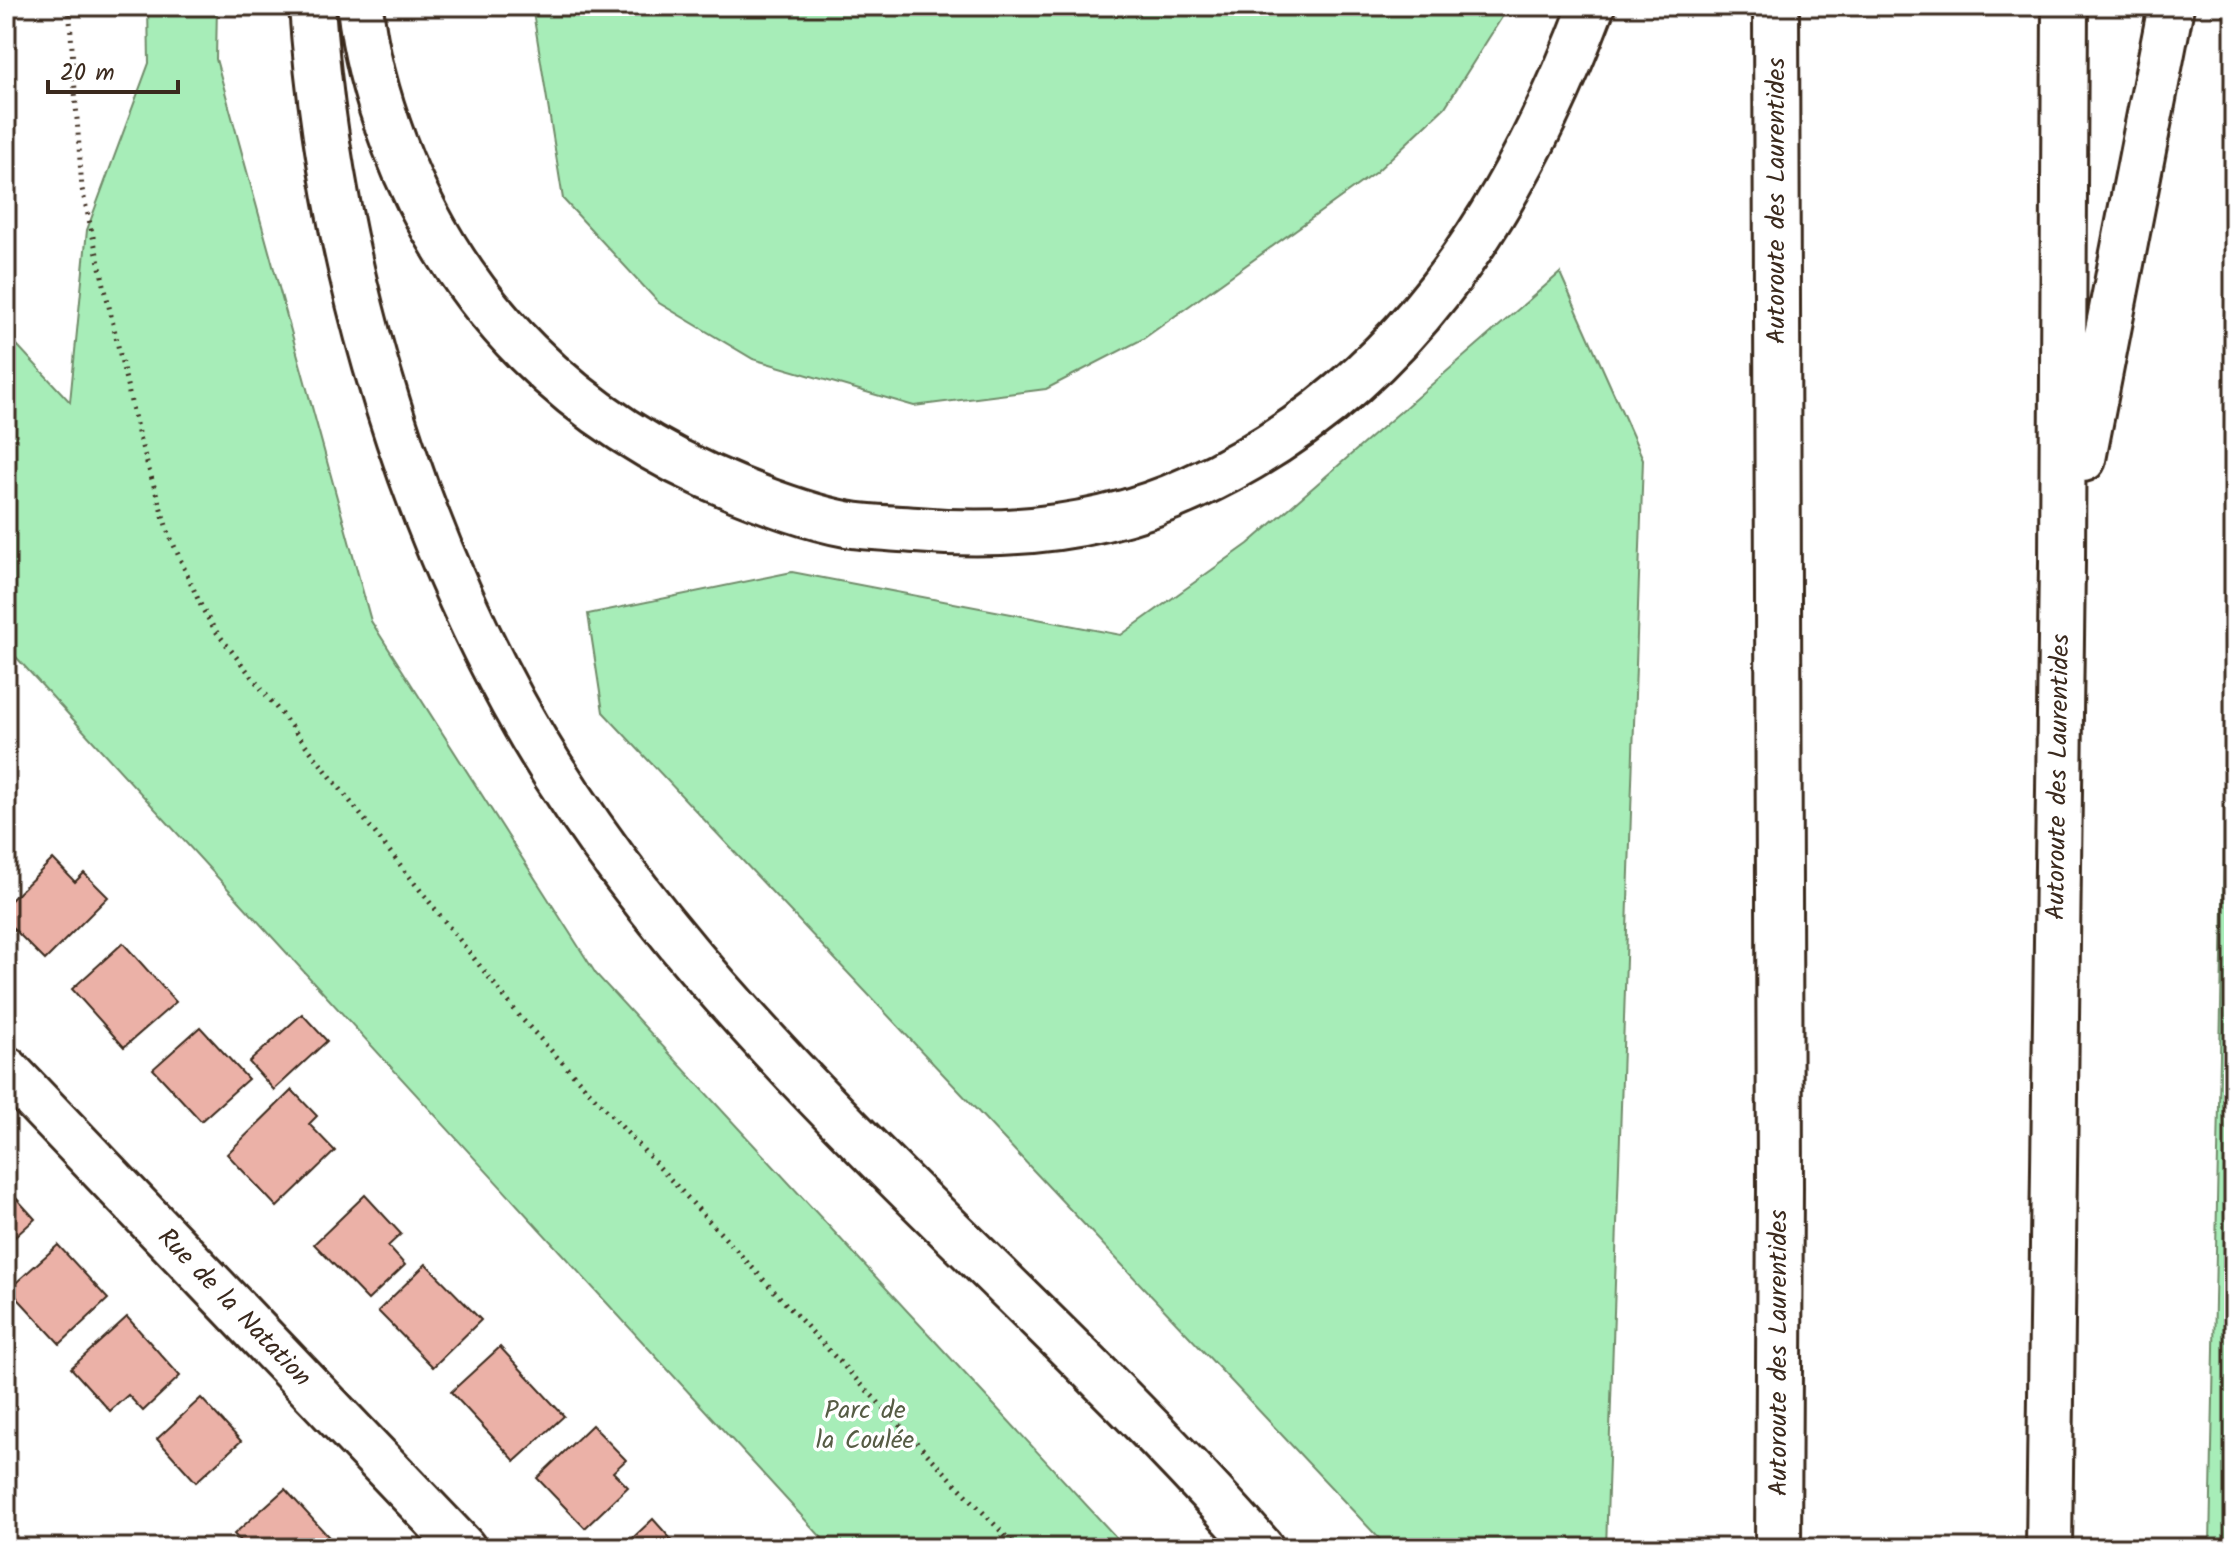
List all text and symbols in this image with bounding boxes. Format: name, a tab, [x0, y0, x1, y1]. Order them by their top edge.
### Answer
scale bar	[48, 44, 178, 94]
text: 20 m	[60, 54, 115, 93]
street label: Autoroute des Laurentides	[1756, 58, 1798, 344]
street label: Autoroute des Laurentides	[2036, 633, 2082, 921]
street label: Autoroute des Laurentides	[1758, 1210, 1800, 1496]
street label: Rue de la Natation	[147, 1219, 321, 1397]
park label: Parc de la Coulée	[816, 1390, 914, 1462]

